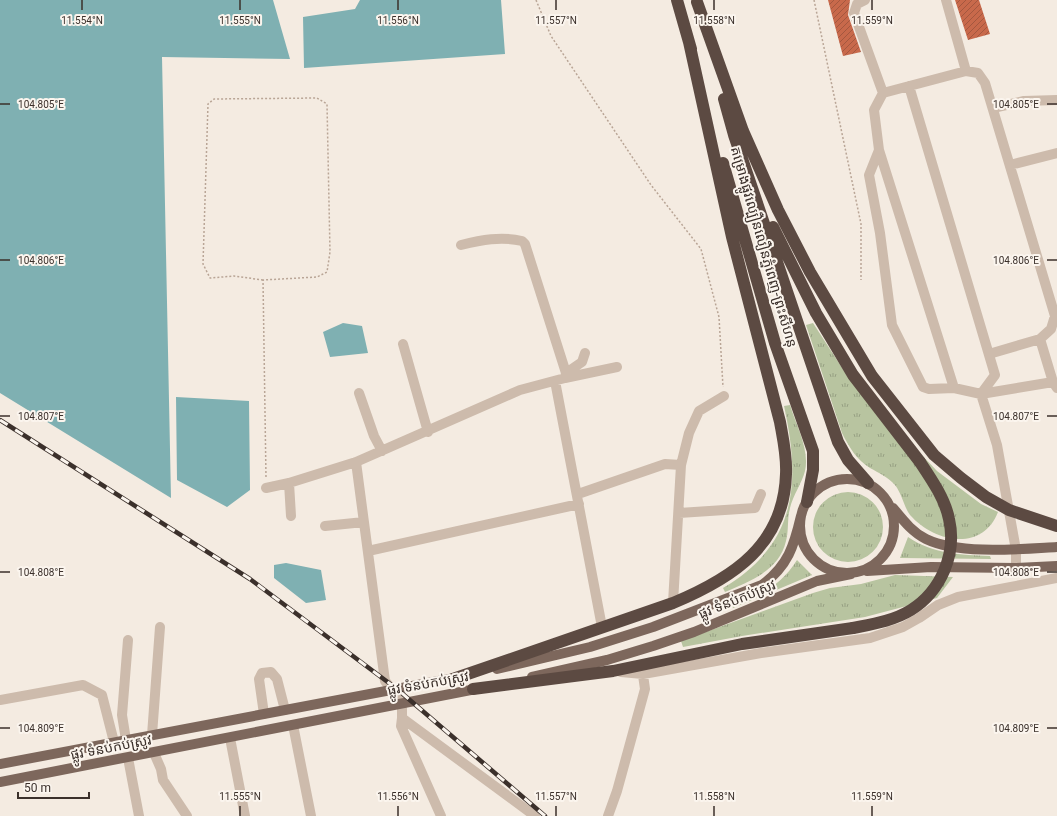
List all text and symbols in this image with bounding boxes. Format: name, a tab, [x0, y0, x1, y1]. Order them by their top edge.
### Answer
text: 11.554°N	[61, 15, 103, 26]
text: 11.555°N	[219, 15, 261, 26]
text: 11.556°N	[377, 15, 419, 26]
text: 11.557°N	[535, 15, 577, 26]
text: 11.558°N	[693, 15, 735, 26]
text: 11.559°N	[851, 15, 893, 26]
text: 104.805°E	[18, 99, 64, 110]
text: 104.805°E	[993, 99, 1039, 110]
street label: គម្រោងផ្លូវល្បឿនលឿនភ្នំពេញ-ព្រះសីហនុ	[724, 144, 801, 351]
text: 104.806°E	[18, 255, 64, 266]
text: 104.806°E	[993, 255, 1039, 266]
text: 104.807°E	[18, 411, 64, 422]
text: 104.807°E	[993, 411, 1039, 422]
text: 104.808°E	[18, 567, 64, 578]
text: 104.808°E	[993, 567, 1039, 578]
street label: ផ្លូវ ទំនប់កប់ស្រូវ	[696, 576, 780, 626]
street label: ផ្លូវ ទំនប់កប់ស្រូវ	[386, 668, 471, 702]
text: 104.809°E	[18, 723, 64, 734]
text: 104.809°E	[993, 723, 1039, 734]
street label: ផ្លូវ ទំនប់កប់ស្រូវ	[69, 731, 154, 767]
scale bar	[18, 774, 89, 800]
text: 50 m	[24, 781, 51, 795]
text: 11.555°N	[219, 791, 261, 802]
text: 11.556°N	[377, 791, 419, 802]
text: 11.557°N	[535, 791, 577, 802]
text: 11.558°N	[693, 791, 735, 802]
text: 11.559°N	[851, 791, 893, 802]

